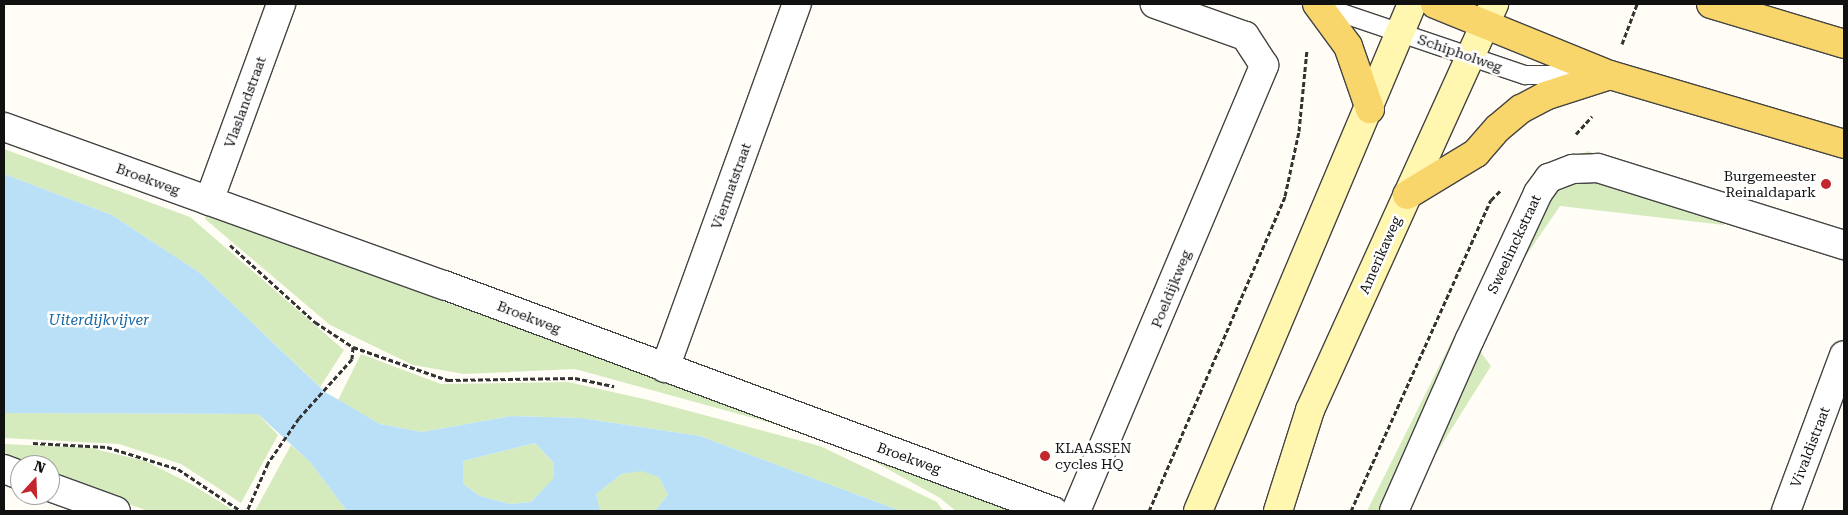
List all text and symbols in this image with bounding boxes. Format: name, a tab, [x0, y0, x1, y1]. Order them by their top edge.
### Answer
street label: Schipholweg	[1416, 31, 1504, 75]
street label: Vlaslandstraat	[221, 54, 269, 150]
street label: Viermatstraat	[708, 140, 754, 232]
street label: Broekweg	[114, 160, 182, 198]
place label: Burgemeester Reinaldapark	[1724, 168, 1816, 200]
marker: Burgemeester Reinaldapark	[1820, 178, 1832, 190]
street label: Sweelinckstraat	[1484, 192, 1544, 296]
street label: Amerikaweg	[1355, 214, 1405, 296]
street label: Poeldijkweg	[1148, 248, 1194, 330]
street label: Broekweg	[495, 297, 563, 337]
water label: Uiterdijkvijver	[49, 312, 149, 330]
street label: Vivaldistraat	[1787, 404, 1833, 490]
street label: Broekweg	[875, 439, 943, 477]
place label: KLAASSEN cycles HQ	[1055, 440, 1132, 472]
marker: KLAASSEN cycles HQ	[1039, 450, 1051, 462]
north arrow	[10, 455, 60, 505]
text: N	[32, 457, 48, 476]

